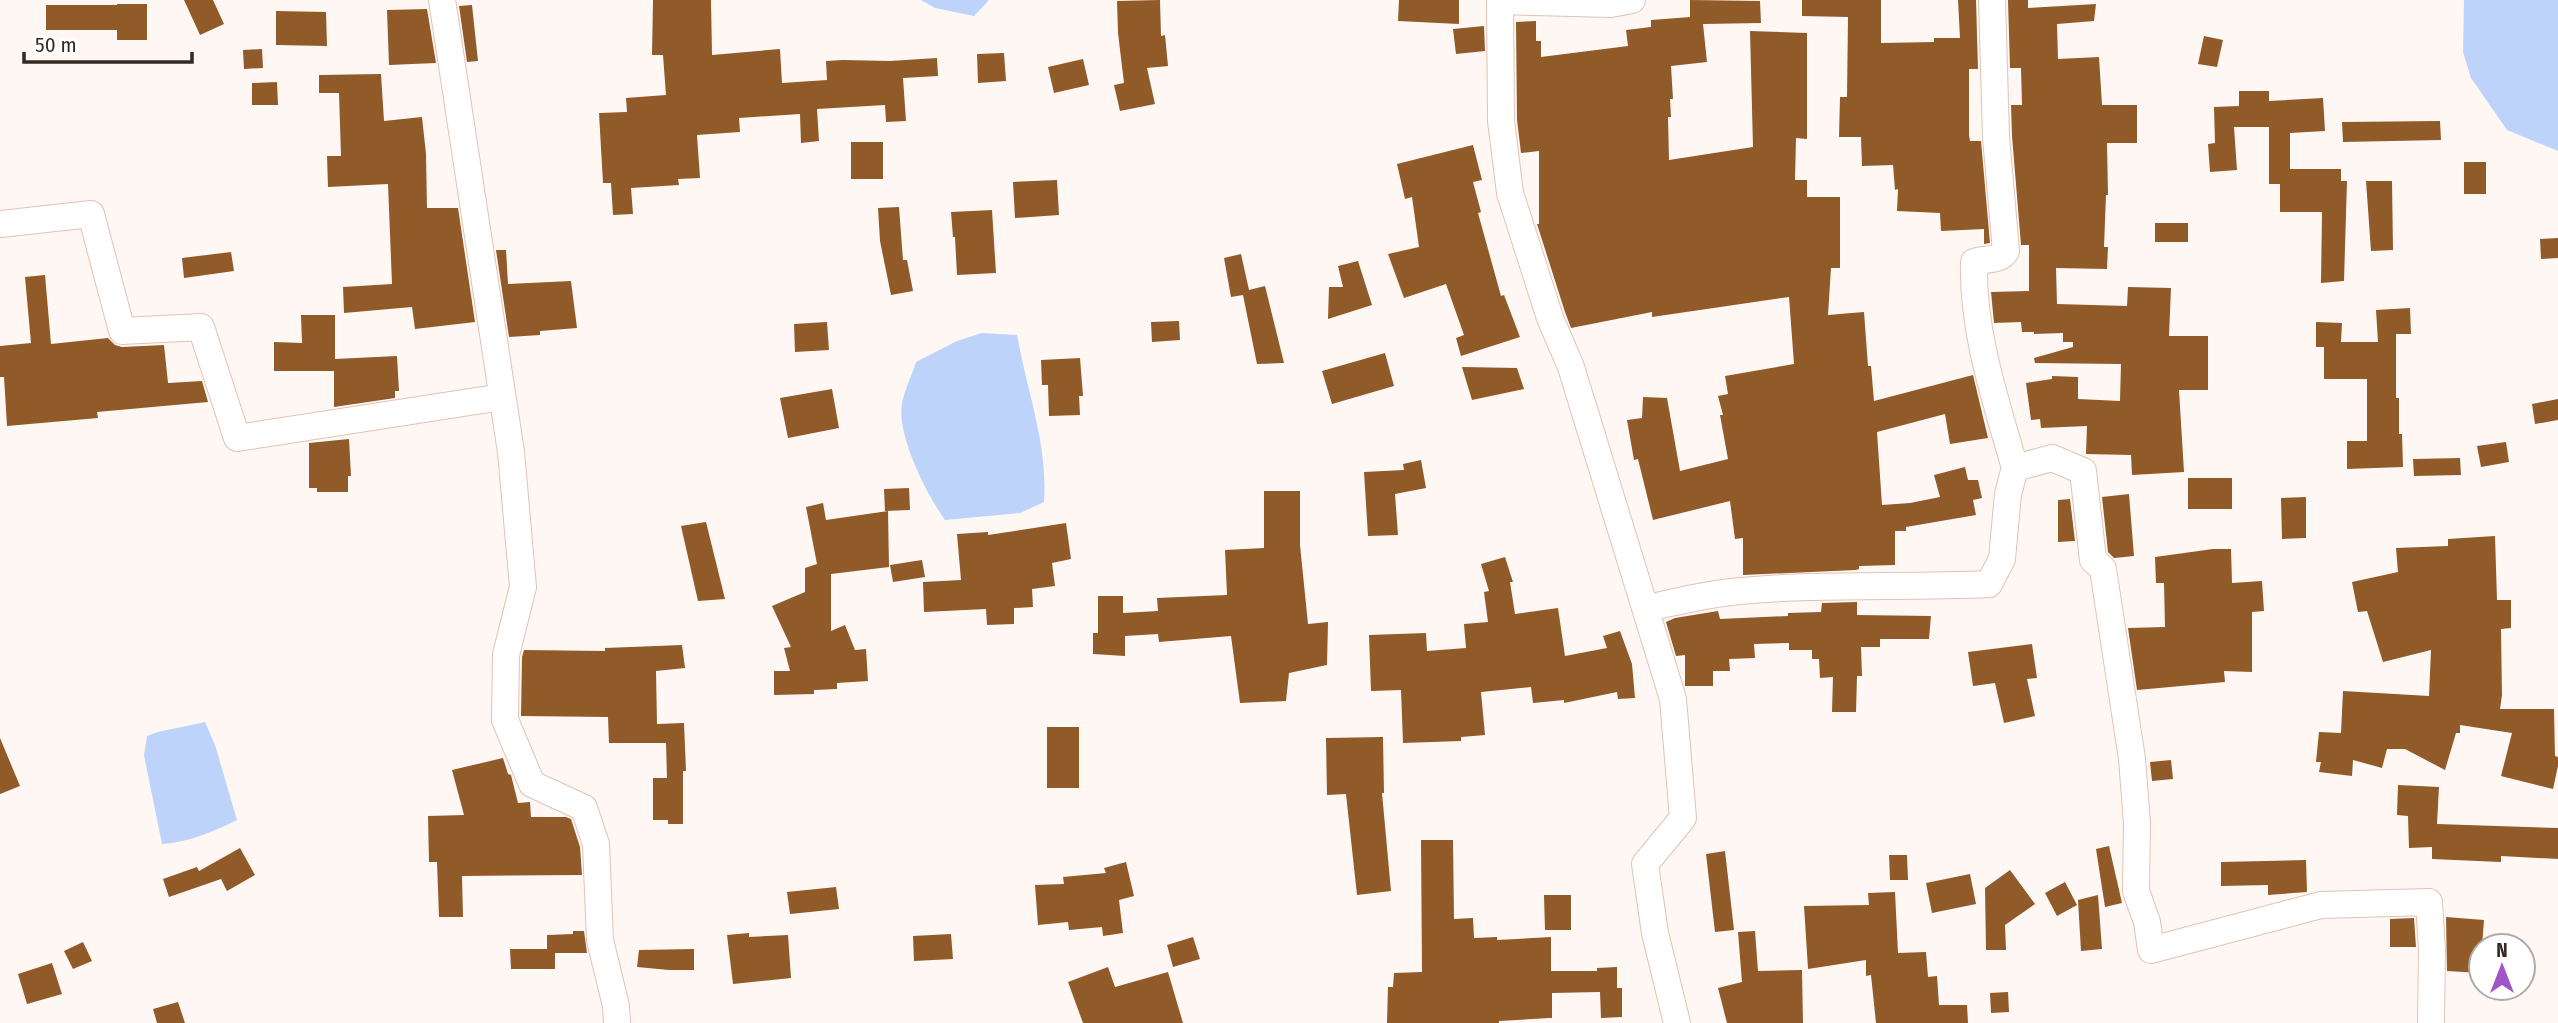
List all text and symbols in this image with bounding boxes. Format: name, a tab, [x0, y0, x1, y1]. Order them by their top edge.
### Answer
scale bar	[24, 21, 192, 65]
text: 50 m	[35, 32, 77, 58]
north arrow	[2467, 932, 2537, 1002]
text: N	[2496, 939, 2508, 962]

